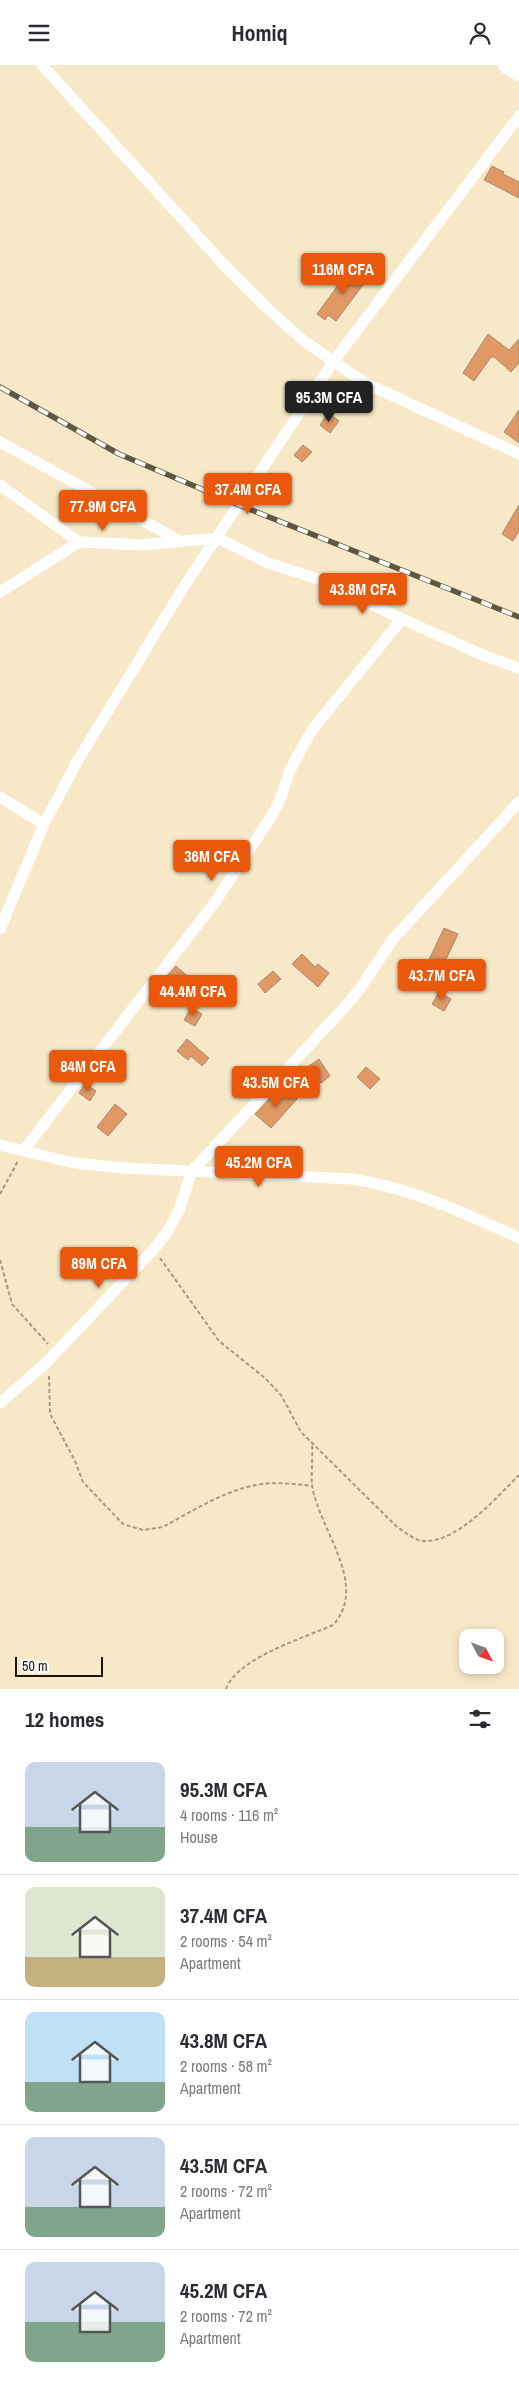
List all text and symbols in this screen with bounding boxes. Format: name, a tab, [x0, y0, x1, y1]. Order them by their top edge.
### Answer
text: Homiq	[231, 18, 288, 48]
icon: menu	[25, 19, 53, 47]
icon: person	[466, 19, 494, 47]
pin: 116M CFA	[291, 253, 395, 295]
text: 116M CFA	[312, 258, 374, 280]
pin: 95.3M CFA	[272, 381, 386, 423]
text: 95.3M CFA	[296, 386, 362, 408]
pin: 37.4M CFA	[191, 473, 305, 515]
text: 37.4M CFA	[215, 478, 281, 500]
pin: 77.9M CFA	[46, 489, 160, 532]
text: 77.9M CFA	[70, 495, 136, 517]
pin: 43.8M CFA	[306, 573, 420, 615]
text: 43.8M CFA	[330, 578, 396, 600]
pin: 36M CFA	[166, 839, 258, 882]
text: 36M CFA	[184, 845, 240, 867]
pin: 43.7M CFA	[385, 959, 499, 1001]
text: 43.7M CFA	[409, 964, 475, 986]
pin: 44.4M CFA	[136, 975, 250, 1017]
text: 44.4M CFA	[160, 980, 226, 1002]
pin: 84M CFA	[42, 1049, 134, 1092]
text: 84M CFA	[60, 1055, 116, 1077]
pin: 43.5M CFA	[219, 1065, 333, 1108]
text: 43.5M CFA	[243, 1071, 309, 1093]
pin: 45.2M CFA	[202, 1145, 316, 1188]
text: 45.2M CFA	[226, 1151, 292, 1173]
pin: 89M CFA	[53, 1247, 145, 1289]
text: 89M CFA	[71, 1252, 127, 1274]
north arrow	[459, 1629, 504, 1674]
map controls	[459, 1629, 504, 1674]
scale bar	[15, 1654, 102, 1677]
text: 50 m	[22, 1657, 48, 1675]
text: 12 homes	[25, 1705, 104, 1734]
icon: filters	[466, 1705, 494, 1733]
text: 95.3M CFA	[180, 1775, 267, 1804]
icon: home	[65, 1782, 125, 1842]
text: 4 rooms · 116 m²	[180, 1804, 278, 1826]
text: House	[180, 1826, 218, 1848]
text: 37.4M CFA	[180, 1901, 267, 1930]
icon: home	[65, 1907, 125, 1967]
text: 2 rooms · 54 m²	[180, 1930, 272, 1952]
text: Apartment	[180, 1952, 241, 1974]
text: 43.8M CFA	[180, 2026, 267, 2055]
icon: home	[65, 2032, 125, 2092]
text: 2 rooms · 58 m²	[180, 2055, 272, 2077]
text: Apartment	[180, 2077, 241, 2099]
text: 43.5M CFA	[180, 2151, 267, 2180]
icon: home	[65, 2157, 125, 2217]
text: 2 rooms · 72 m²	[180, 2180, 272, 2202]
text: Apartment	[180, 2202, 241, 2224]
text: 45.2M CFA	[180, 2276, 267, 2305]
icon: home	[65, 2282, 125, 2342]
text: 2 rooms · 72 m²	[180, 2305, 272, 2327]
text: Apartment	[180, 2327, 241, 2349]

